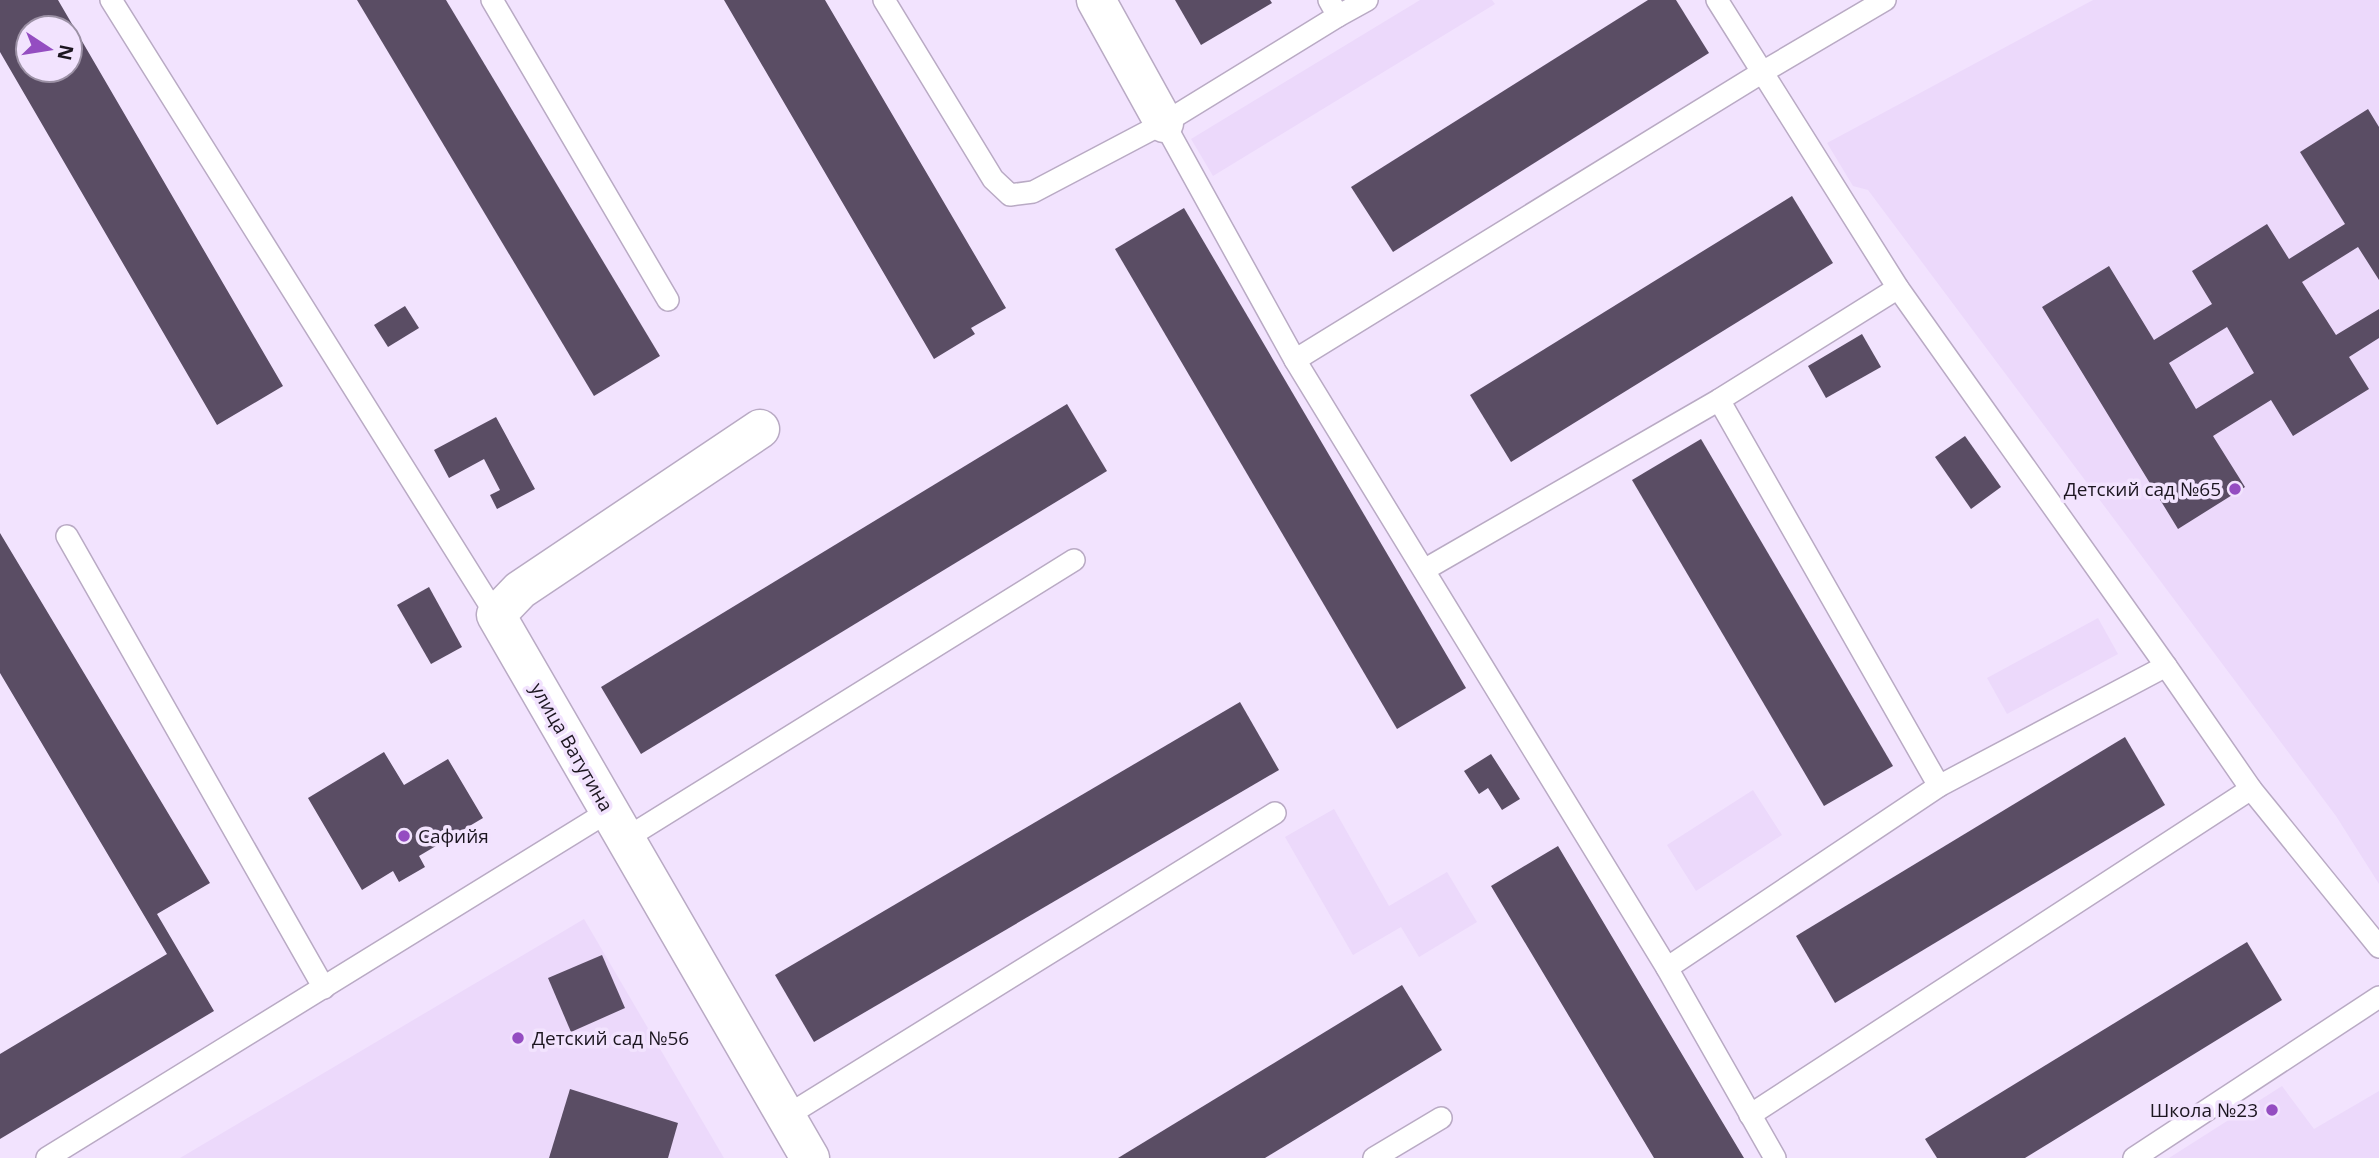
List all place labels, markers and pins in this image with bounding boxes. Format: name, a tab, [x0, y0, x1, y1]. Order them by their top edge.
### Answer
place label: Детский сад №65	[2064, 476, 2221, 502]
marker: Детский сад №65	[2227, 481, 2243, 497]
place label: Сафийя	[418, 823, 489, 849]
marker: Сафийя	[396, 828, 412, 844]
place label: Детский сад №56	[532, 1025, 689, 1051]
marker: Детский сад №56	[510, 1030, 526, 1046]
place label: Школа №23	[2150, 1097, 2258, 1123]
marker: Школа №23	[2264, 1102, 2280, 1118]

